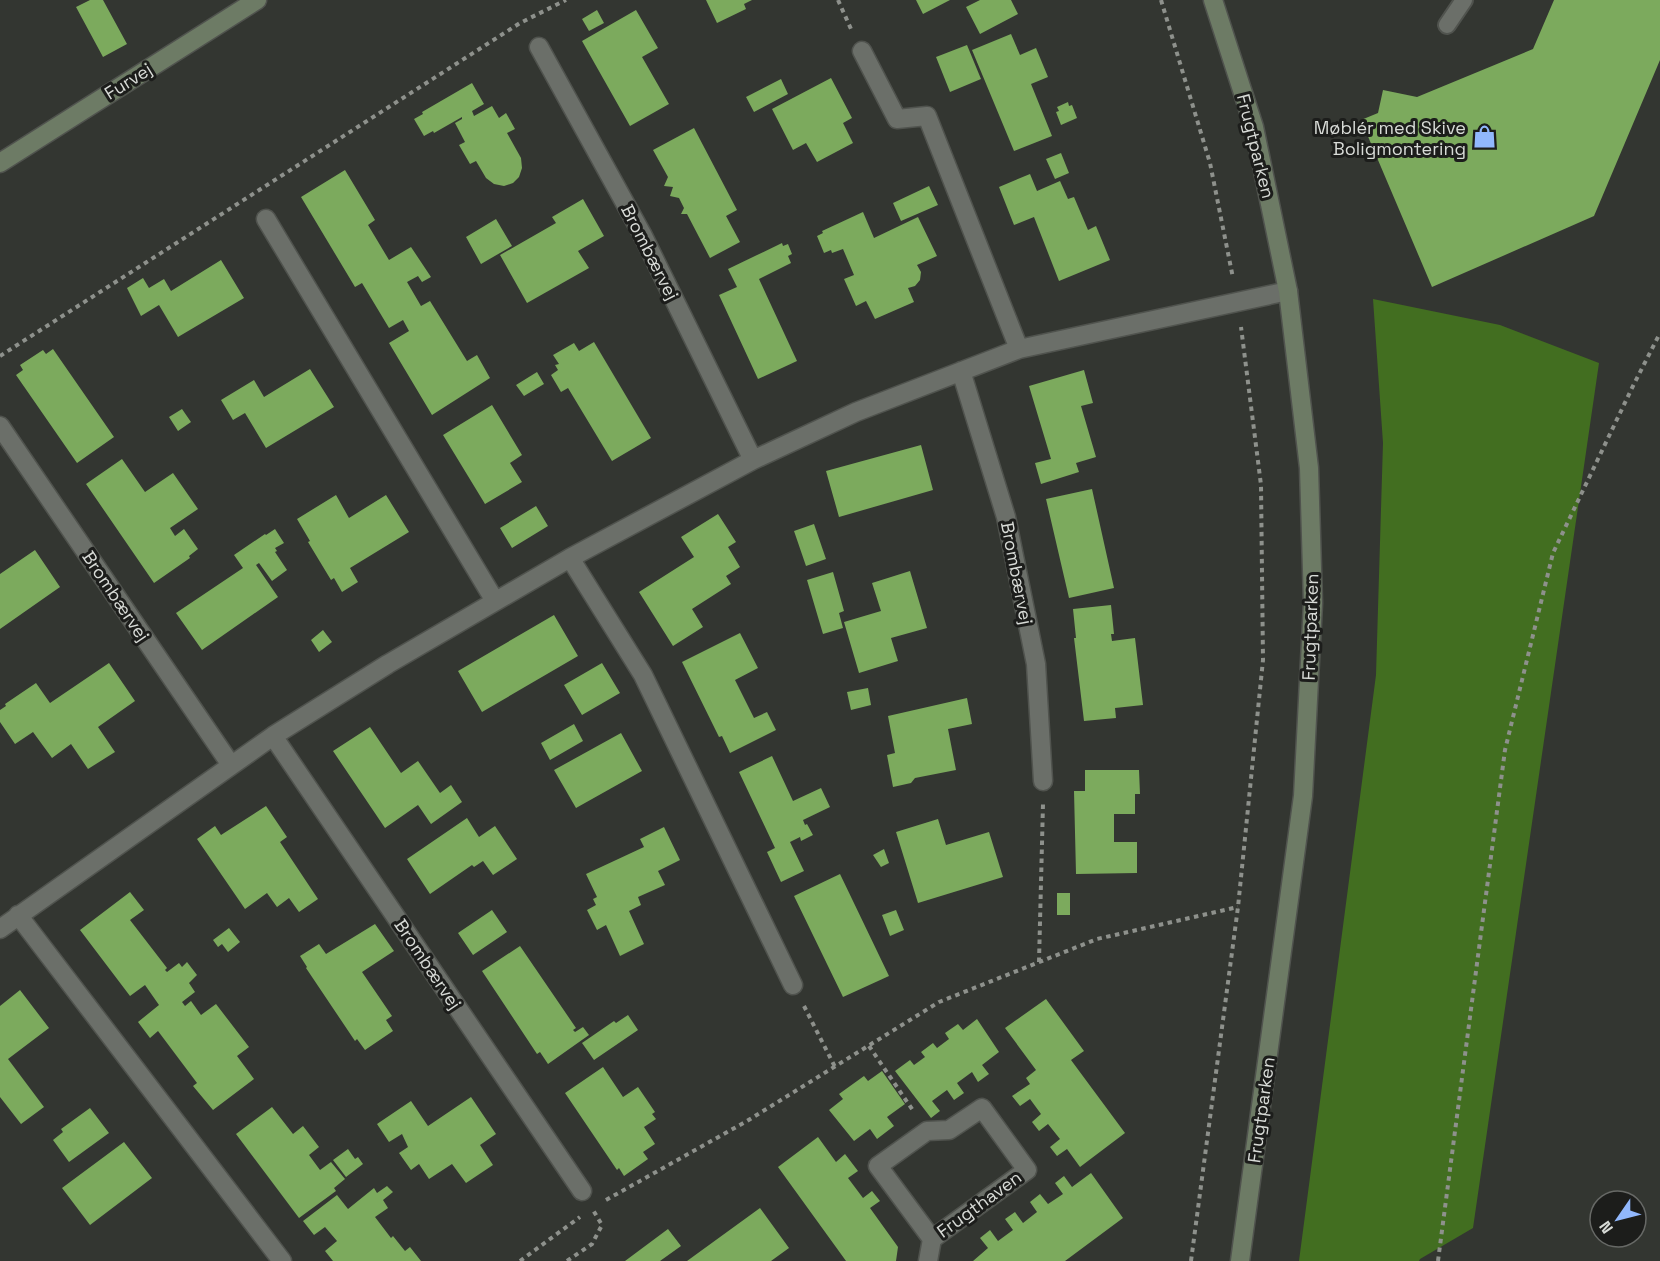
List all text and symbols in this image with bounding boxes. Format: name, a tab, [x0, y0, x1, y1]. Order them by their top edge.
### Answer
street label: Furvej	[100, 57, 156, 105]
street label: Frugtparken	[1232, 91, 1280, 201]
place label: Møblér med Skive Boligmontering	[1314, 116, 1466, 160]
shop icon: Møblér med Skive Boligmontering	[1471, 124, 1497, 150]
street label: Brombærvej	[616, 200, 684, 304]
street label: Brombærvej	[996, 520, 1038, 626]
street label: Brombærvej	[77, 546, 155, 646]
street label: Frugtparken	[1297, 573, 1323, 681]
street label: Brombærvej	[389, 914, 467, 1014]
street label: Frugtparken	[1242, 1055, 1280, 1165]
street label: Frugthaven	[932, 1166, 1026, 1242]
north arrow	[1588, 1189, 1648, 1249]
text: N	[1594, 1217, 1618, 1238]

